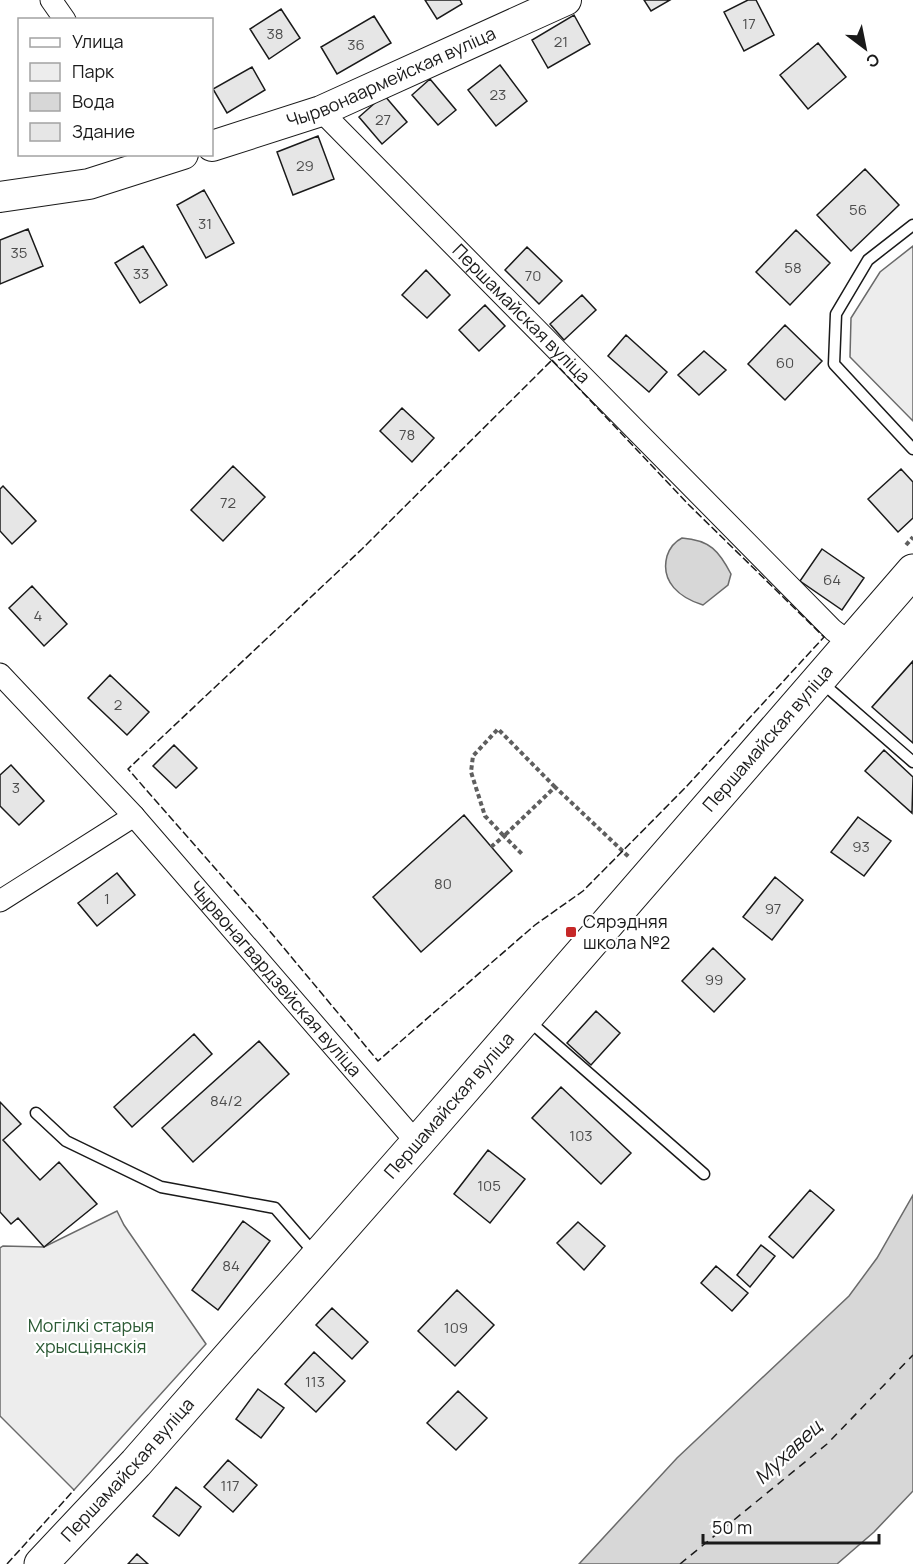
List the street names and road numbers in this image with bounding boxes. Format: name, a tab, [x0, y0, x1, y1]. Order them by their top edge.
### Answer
street label: Чырвонаармейская вуліца	[283, 21, 499, 132]
street label: Першамайская вуліца	[448, 238, 596, 388]
street label: Першамайская вуліца	[697, 659, 837, 816]
street label: Чырвонагвардзейская вуліца	[185, 876, 367, 1081]
street label: Першамайская вуліца	[378, 1026, 519, 1183]
street label: Першамайская вуліца	[55, 1392, 199, 1546]

